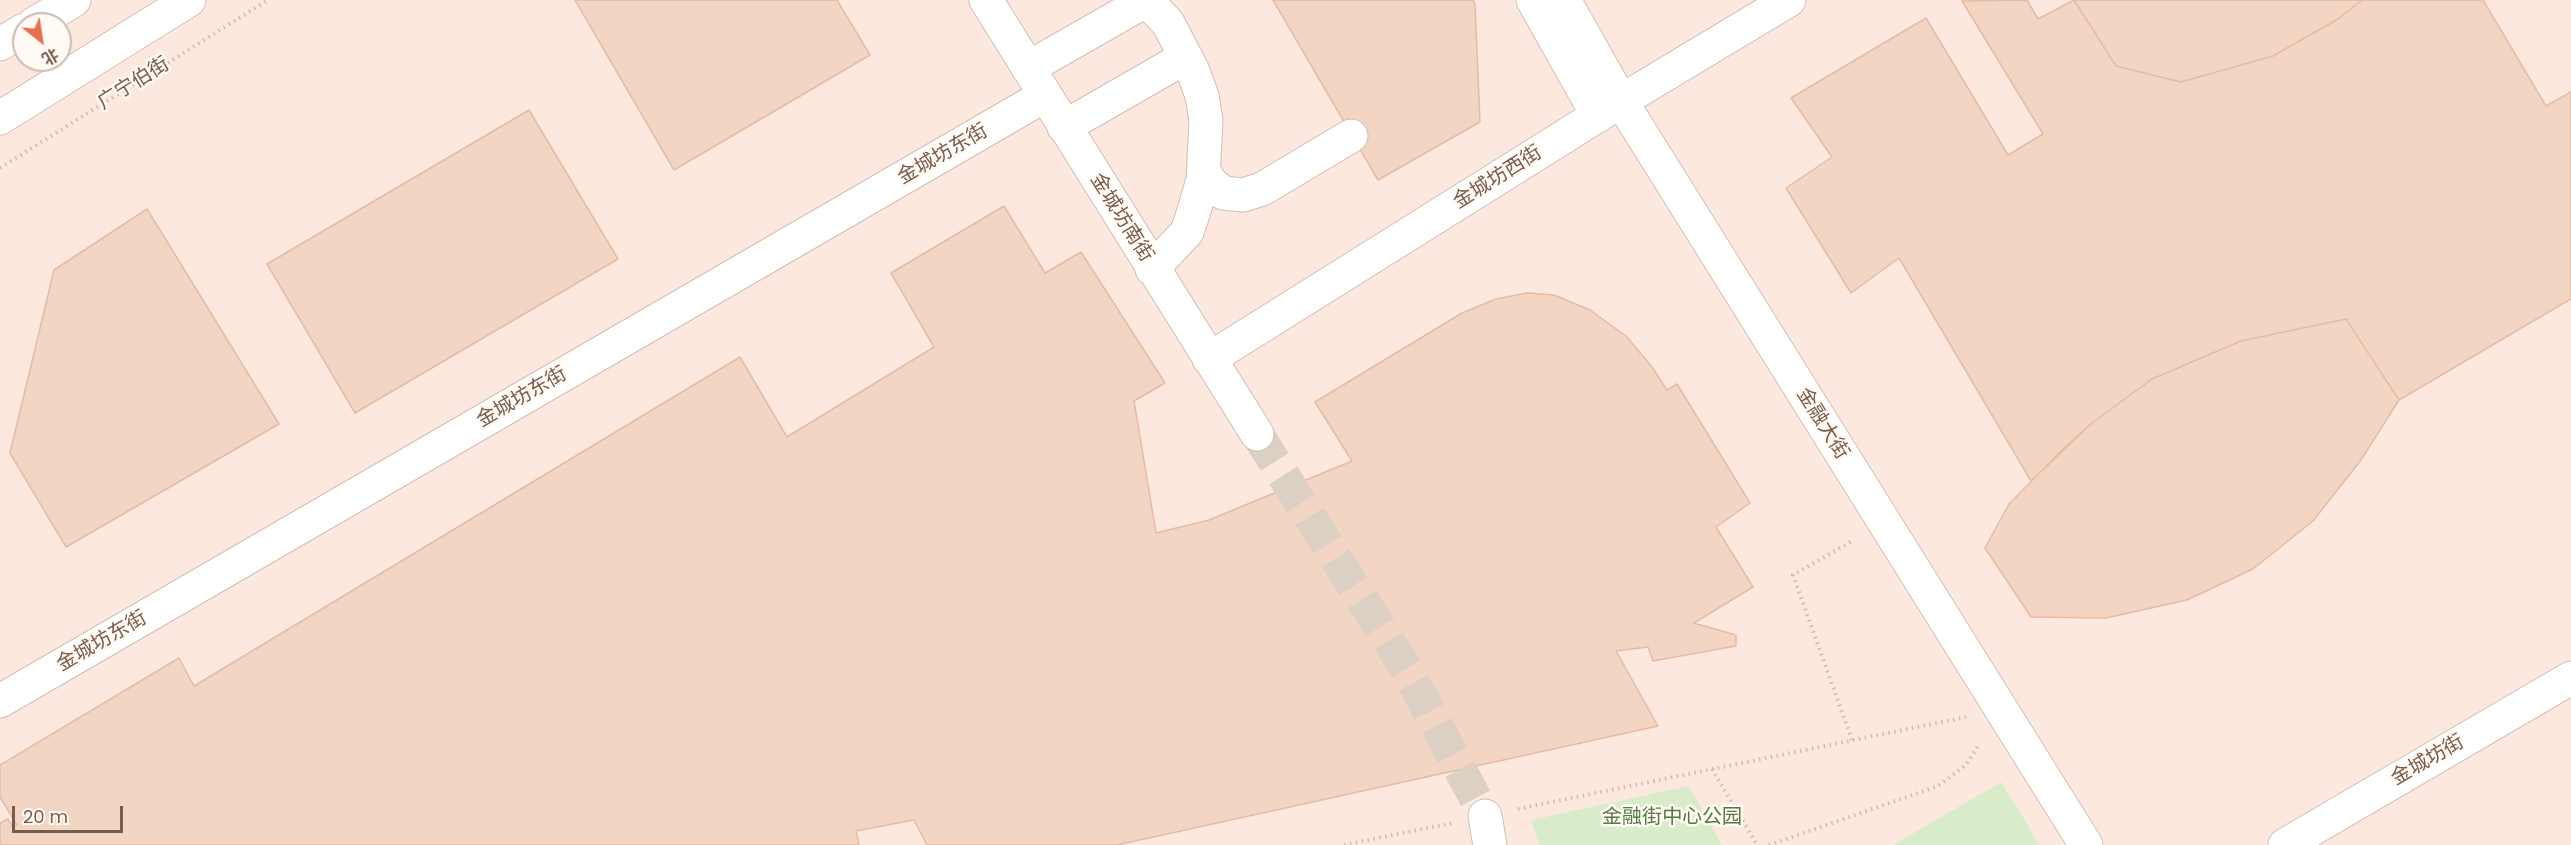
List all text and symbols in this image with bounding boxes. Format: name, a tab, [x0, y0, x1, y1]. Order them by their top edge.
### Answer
north arrow	[12, 12, 72, 72]
text: 北	[38, 42, 63, 70]
street label: 广宁伯街	[94, 53, 174, 115]
street label: 金城坊东街	[894, 120, 992, 190]
street label: 金城坊西街	[1449, 141, 1547, 215]
street label: 金城坊南街	[1084, 169, 1158, 267]
street label: 金城坊东街	[473, 363, 571, 433]
street label: 金融大街	[1791, 384, 1853, 464]
street label: 金城坊东街	[53, 607, 151, 677]
street label: 金城坊街	[2387, 731, 2469, 791]
scale bar	[15, 794, 126, 832]
text: 20 m	[23, 804, 68, 829]
park label: 金融街中心公园	[1602, 806, 1742, 830]

